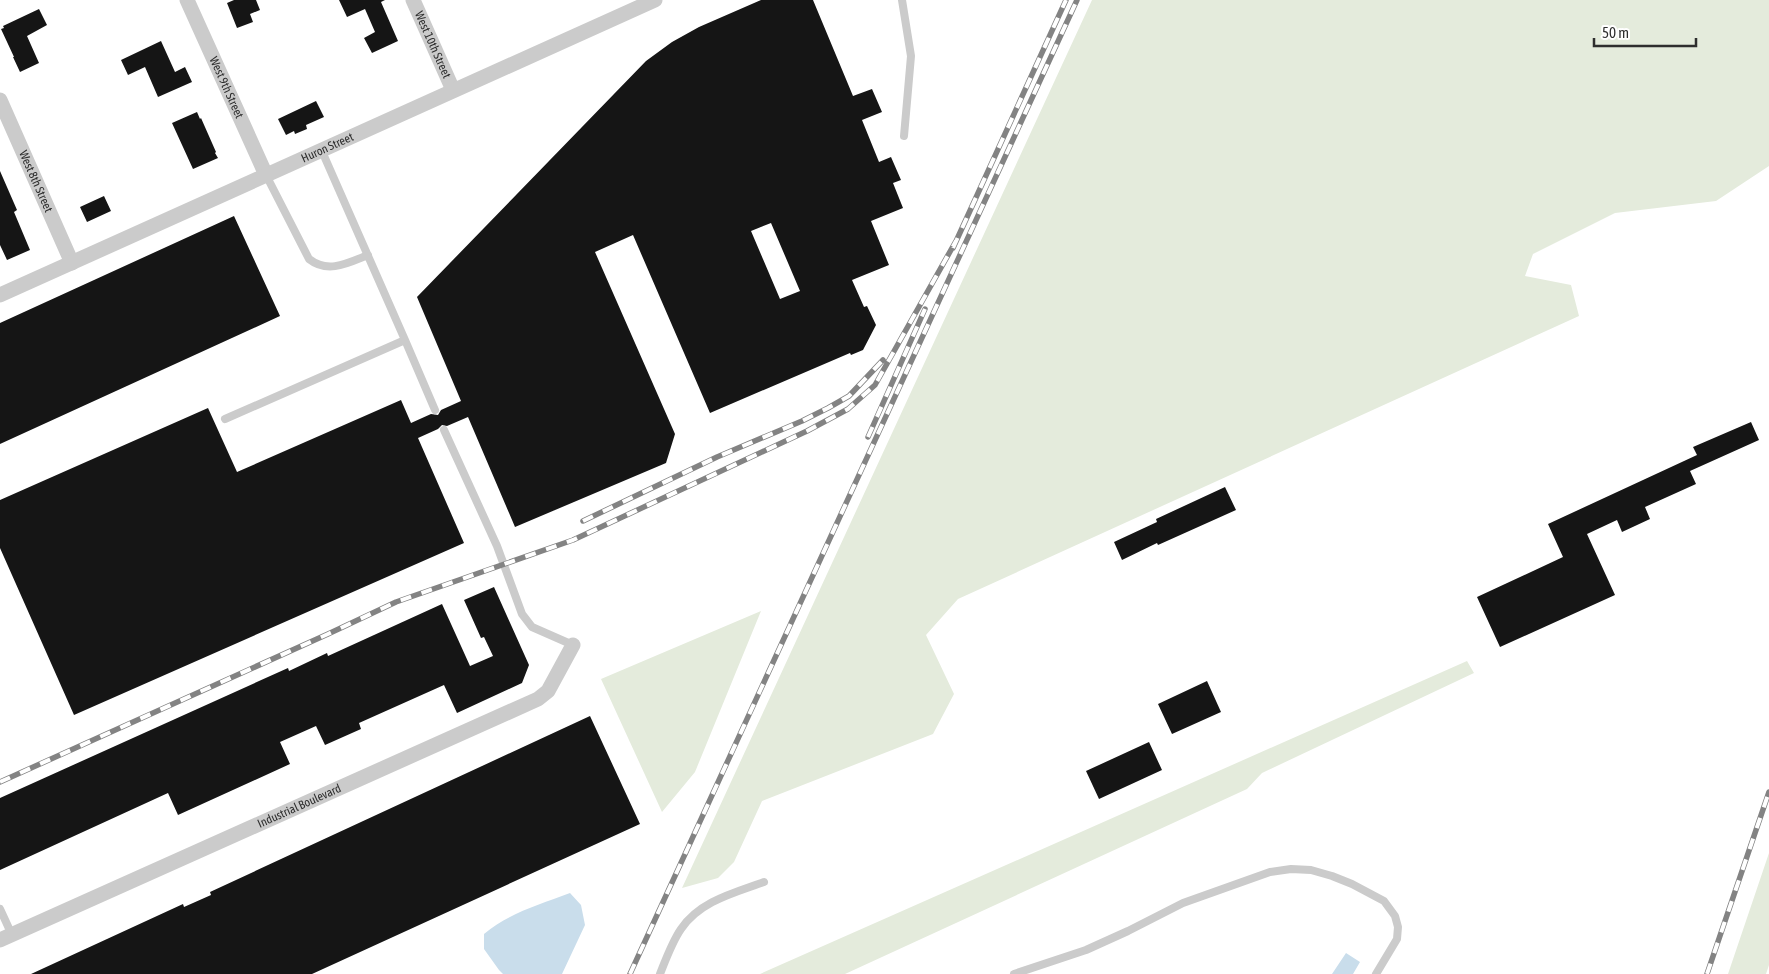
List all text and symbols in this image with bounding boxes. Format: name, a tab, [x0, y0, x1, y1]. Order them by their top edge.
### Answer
street label: West 10th Street	[412, 9, 454, 81]
scale bar	[1594, 15, 1696, 47]
text: 50 m	[1602, 24, 1629, 41]
street label: West 9th Street	[207, 54, 247, 121]
street label: Huron Street	[299, 130, 356, 165]
street label: West 8th Street	[16, 148, 56, 215]
street label: Industrial Boulevard	[255, 781, 343, 831]

